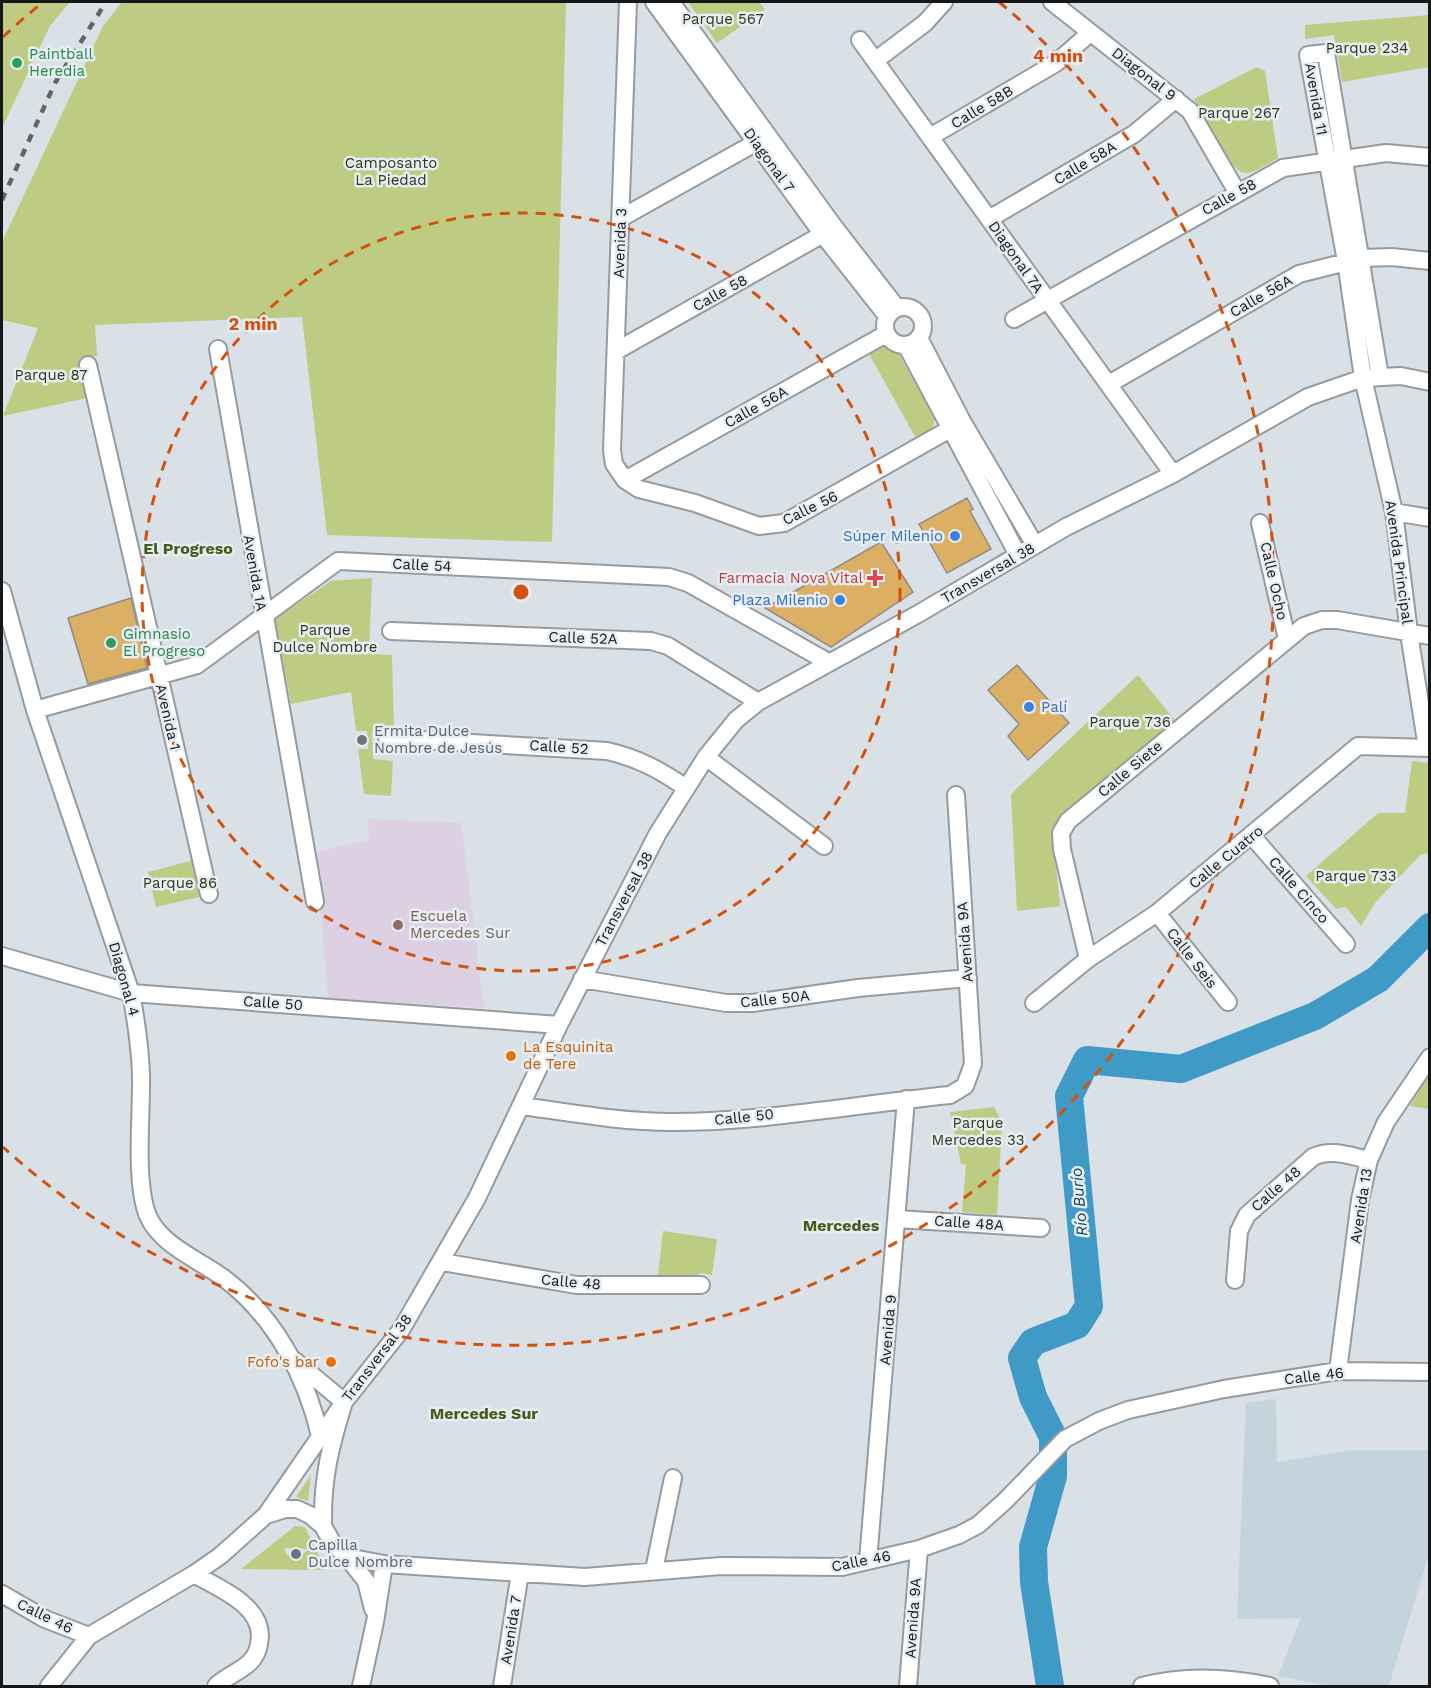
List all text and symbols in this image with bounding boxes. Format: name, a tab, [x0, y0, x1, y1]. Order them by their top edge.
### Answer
park label: Parque 567	[682, 10, 764, 28]
park label: Parque 234	[1326, 39, 1408, 57]
street label: Diagonal 9	[1108, 43, 1180, 105]
place label: Paintball Heredia	[29, 45, 94, 80]
text: 4 min	[1033, 45, 1083, 66]
marker: Paintball Heredia	[10, 56, 24, 70]
street label: Avenida 11	[1301, 61, 1331, 137]
street label: Calle 58B	[948, 81, 1016, 133]
park label: Parque 267	[1198, 104, 1280, 122]
street label: Diagonal 7	[740, 124, 798, 196]
street label: Calle 58A	[1051, 137, 1120, 189]
park label: Camposanto La Piedad	[345, 154, 437, 189]
street label: Calle 58	[1199, 175, 1259, 219]
street label: Avenida 3	[610, 207, 630, 279]
street label: Diagonal 7A	[985, 217, 1048, 297]
street label: Calle 58	[690, 271, 750, 315]
street label: Calle 56A	[1226, 271, 1296, 321]
text: 2 min	[228, 313, 278, 334]
park label: Parque 87	[14, 366, 88, 384]
street label: Calle 56A	[721, 382, 791, 432]
street label: Calle 56	[779, 487, 841, 529]
street label: Avenida Principal	[1381, 499, 1417, 626]
place label: Súper Milenio	[843, 527, 943, 545]
marker: Súper Milenio	[948, 529, 962, 543]
street label: Avenida 1A	[239, 533, 271, 613]
district label: El Progreso	[143, 539, 233, 558]
street label: Transversal 38	[938, 539, 1038, 607]
street label: Calle Ocho	[1256, 540, 1292, 622]
street label: Calle 54	[392, 554, 452, 576]
place label: Farmacia Nova Vital	[718, 569, 863, 587]
marker: Farmacia Nova Vital	[868, 571, 882, 585]
centre of rings	[511, 582, 531, 602]
place label: Plaza Milenio	[732, 591, 828, 609]
marker: Plaza Milenio	[833, 593, 847, 607]
park label: Parque Dulce Nombre	[273, 621, 377, 656]
place label: Gimnasio El Progreso	[123, 625, 205, 660]
street label: Calle 52A	[548, 628, 618, 648]
marker: Gimnasio El Progreso	[104, 636, 118, 650]
street label: Avenida 1	[152, 682, 184, 752]
place label: Palí	[1041, 698, 1067, 716]
marker: Palí	[1022, 700, 1036, 714]
park label: Parque 736	[1089, 713, 1171, 731]
place label: Ermita Dulce Nombre de Jesús	[374, 722, 502, 757]
marker: Ermita Dulce Nombre de Jesús	[355, 733, 369, 747]
street label: Calle 52	[529, 736, 589, 758]
street label: Calle Siete	[1094, 737, 1166, 801]
street label: Calle Cuatro	[1185, 821, 1267, 893]
street label: Transversal 38	[591, 848, 657, 950]
street label: Calle Cinco	[1265, 853, 1333, 927]
park label: Parque 733	[1315, 867, 1397, 885]
park label: Parque 86	[143, 874, 217, 892]
street label: Avenida 9A	[953, 901, 977, 983]
place label: Escuela Mercedes Sur	[410, 907, 510, 942]
marker: Escuela Mercedes Sur	[391, 918, 405, 932]
street label: Calle Seis	[1163, 924, 1221, 992]
street label: Diagonal 4	[105, 940, 143, 1018]
street label: Calle 50A	[739, 986, 811, 1012]
street label: Calle 50	[243, 992, 303, 1014]
place label: La Esquinita de Tere	[523, 1038, 614, 1073]
marker: La Esquinita de Tere	[504, 1049, 518, 1063]
street label: Calle 50	[713, 1105, 775, 1129]
park label: Parque Mercedes 33	[932, 1114, 1024, 1149]
street label: Calle 48	[1247, 1162, 1305, 1216]
water label: Río Burío	[1067, 1167, 1091, 1237]
street label: Avenida 13	[1346, 1167, 1376, 1245]
street label: Calle 48A	[933, 1212, 1005, 1234]
district label: Mercedes	[803, 1216, 880, 1235]
street label: Calle 48	[540, 1270, 602, 1294]
street label: Avenida 9	[876, 1294, 900, 1366]
street label: Transversal 38	[338, 1311, 416, 1405]
place label: Fofo's bar	[247, 1353, 319, 1371]
marker: Fofo's bar	[324, 1355, 338, 1369]
street label: Calle 46	[1283, 1363, 1345, 1389]
district label: Mercedes Sur	[430, 1404, 538, 1423]
place label: Capilla Dulce Nombre	[308, 1536, 413, 1571]
street label: Calle 46	[830, 1546, 892, 1576]
marker: Capilla Dulce Nombre	[289, 1547, 303, 1561]
street label: Avenida 9A	[901, 1577, 925, 1659]
street label: Avenida 7	[497, 1594, 525, 1666]
street label: Calle 46	[14, 1595, 76, 1637]

